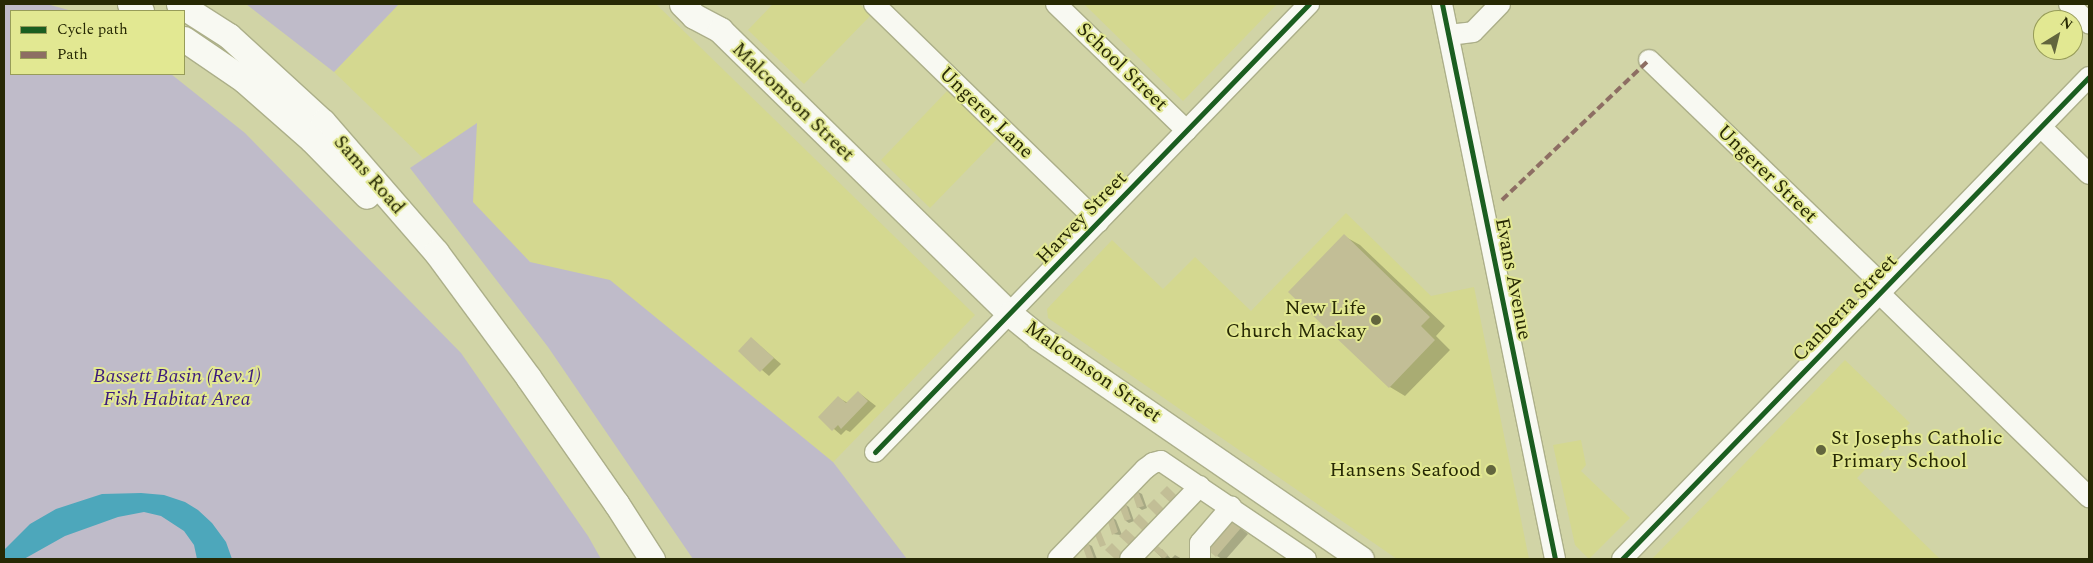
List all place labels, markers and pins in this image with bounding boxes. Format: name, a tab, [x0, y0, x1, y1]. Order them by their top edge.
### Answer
place label: New Life Church Mackay	[1226, 296, 1366, 343]
marker: New Life Church Mackay	[1370, 314, 1382, 326]
place label: St Josephs Catholic Primary School	[1831, 426, 2003, 473]
marker: St Josephs Catholic Primary School	[1815, 444, 1827, 456]
place label: Hansens Seafood	[1330, 458, 1481, 482]
marker: Hansens Seafood	[1485, 464, 1497, 476]

